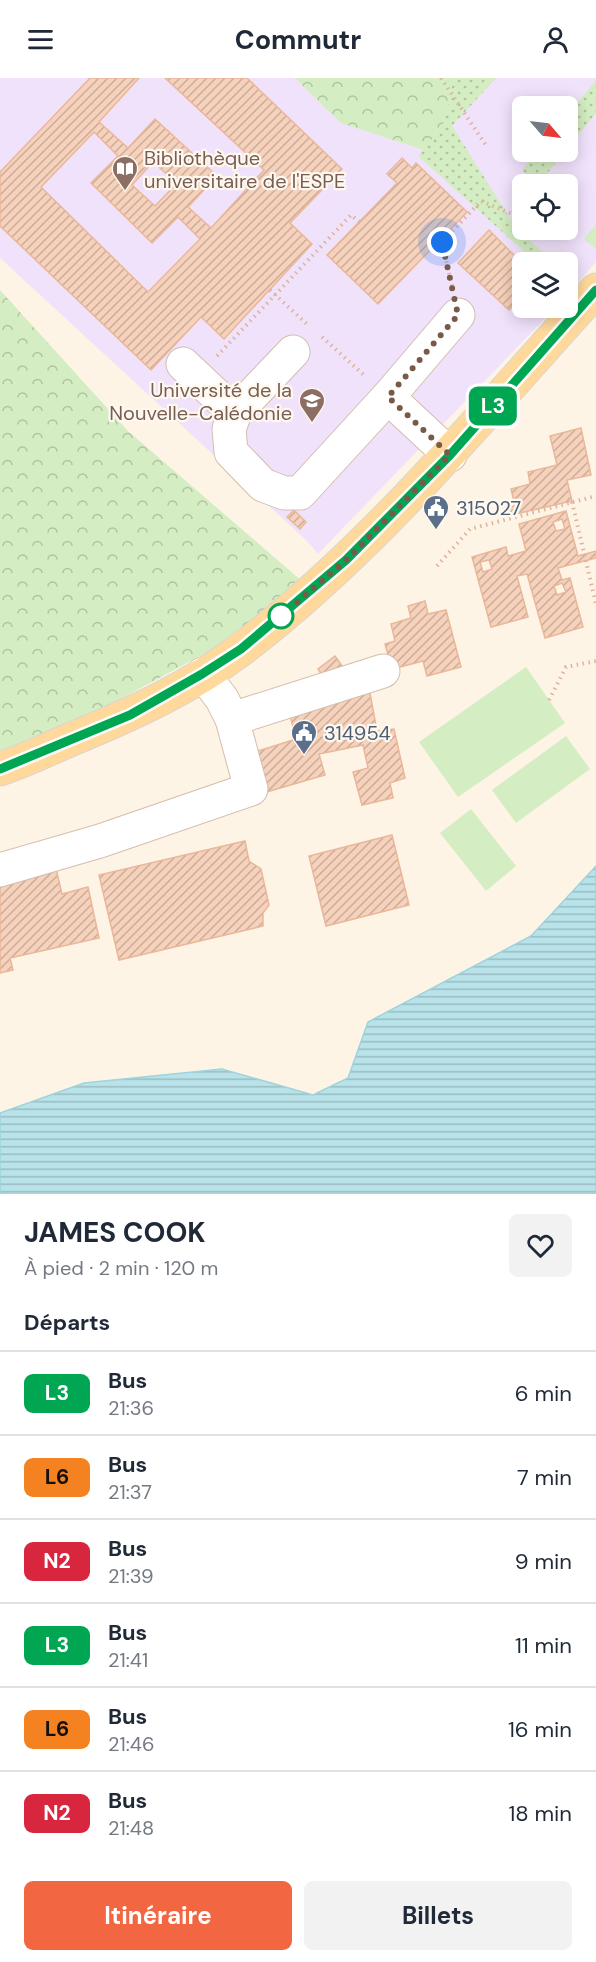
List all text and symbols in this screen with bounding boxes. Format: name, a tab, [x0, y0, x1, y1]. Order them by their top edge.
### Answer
text: Commutr	[235, 22, 361, 57]
icon: menu	[24, 23, 57, 56]
icon: person	[539, 23, 572, 56]
north arrow	[512, 96, 578, 162]
map controls	[512, 96, 578, 318]
place label: Bibliothèque universitaire de l'ESPE	[144, 145, 345, 194]
library icon: Bibliothèque universitaire de l'ESPE	[110, 154, 140, 192]
button: locate	[512, 174, 578, 240]
your location	[427, 227, 457, 257]
button: layers	[512, 252, 578, 318]
place label: Université de la Nouvelle-Calédonie	[109, 377, 292, 426]
school or university icon: Université de la Nouvelle-Calédonie	[297, 386, 327, 424]
line badge: L3	[466, 386, 520, 426]
text: L3	[481, 392, 505, 420]
public building icon: 315027	[421, 493, 451, 531]
place label: 315027	[456, 495, 521, 521]
unlabelled marker	[268, 603, 294, 629]
public building icon: 314954	[289, 718, 319, 756]
place label: 314954	[324, 720, 391, 746]
text: JAMES COOK	[24, 1214, 206, 1251]
button: heart	[509, 1214, 572, 1277]
text: À pied · 2 min · 120 m	[24, 1255, 218, 1281]
text: Départs	[24, 1308, 110, 1337]
text: Bus	[108, 1366, 147, 1395]
text: L3	[45, 1379, 69, 1407]
text: 6 min	[515, 1379, 572, 1408]
text: 21:36	[108, 1395, 154, 1421]
text: Bus	[108, 1450, 147, 1479]
text: L6	[45, 1463, 69, 1491]
text: 7 min	[517, 1463, 572, 1492]
text: 21:37	[108, 1479, 152, 1505]
text: Bus	[108, 1534, 147, 1563]
text: N2	[43, 1547, 71, 1575]
text: 9 min	[515, 1547, 572, 1576]
text: 21:39	[108, 1563, 154, 1589]
text: Bus	[108, 1618, 147, 1647]
text: L3	[45, 1631, 69, 1659]
text: 11 min	[515, 1631, 572, 1660]
text: 21:41	[108, 1647, 148, 1673]
text: Bus	[108, 1702, 147, 1731]
text: L6	[45, 1715, 69, 1743]
text: 16 min	[508, 1715, 572, 1744]
text: 21:46	[108, 1731, 155, 1757]
text: Bus	[108, 1786, 147, 1815]
text: N2	[43, 1799, 71, 1827]
text: 18 min	[508, 1799, 572, 1828]
text: 21:48	[108, 1815, 154, 1841]
button: Itinéraire	[24, 1881, 292, 1950]
button: Billets	[304, 1881, 572, 1950]

